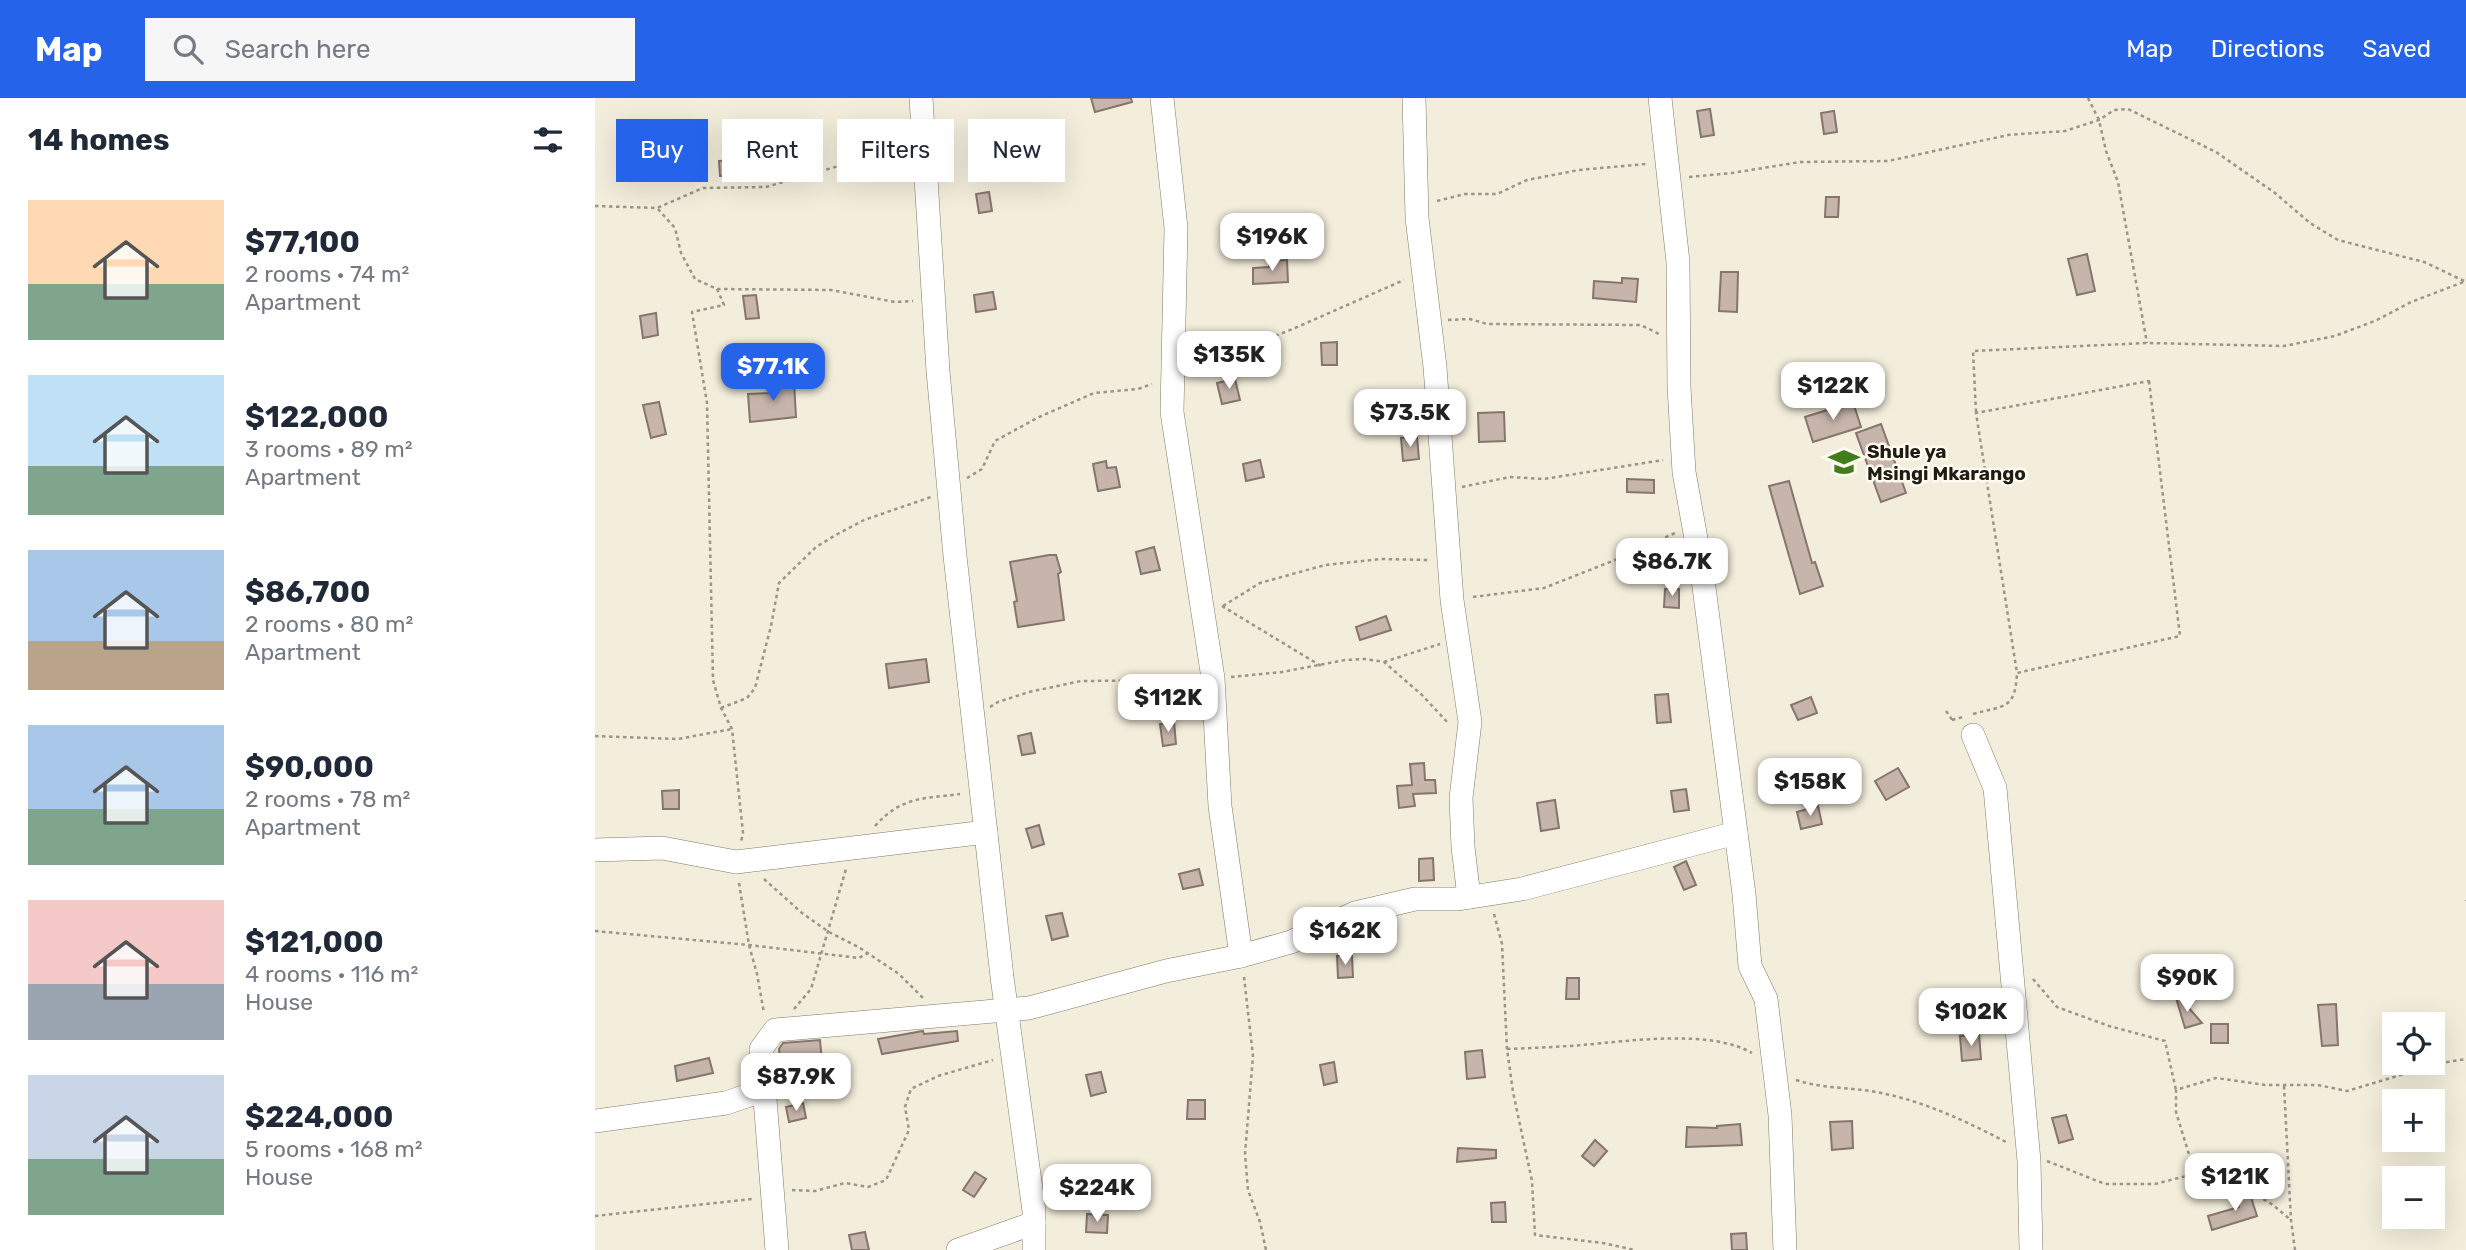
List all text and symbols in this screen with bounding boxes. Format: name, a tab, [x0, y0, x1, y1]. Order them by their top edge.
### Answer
search box	[145, 18, 635, 81]
text: Map	[35, 30, 103, 69]
icon: search	[169, 30, 207, 68]
text: Search here	[225, 34, 370, 65]
text: Map	[2126, 35, 2173, 63]
text: Directions	[2211, 35, 2324, 63]
text: Saved	[2362, 35, 2431, 63]
chip: Buy	[616, 119, 708, 182]
chip: Rent	[722, 119, 823, 182]
chip: Filters	[837, 119, 954, 182]
chip: New	[968, 119, 1065, 182]
icon: filters	[529, 121, 567, 159]
text: 14 homes	[28, 122, 170, 158]
pin: $196K	[1223, 214, 1321, 273]
text: $196K	[1236, 222, 1308, 250]
text: $77,100	[245, 224, 360, 260]
icon: home	[84, 228, 168, 312]
text: 2 rooms · 74 m²	[245, 260, 409, 288]
text: Apartment	[245, 288, 361, 316]
pin: $135K	[1180, 331, 1278, 391]
text: $135K	[1193, 340, 1265, 368]
pin: $77.1K	[716, 344, 830, 403]
text: $77.1K	[737, 352, 809, 380]
pin: $122K	[1784, 362, 1882, 422]
text: $122K	[1797, 371, 1869, 399]
pin: $73.5K	[1353, 390, 1467, 449]
text: $73.5K	[1370, 398, 1450, 426]
text: $122,000	[245, 399, 388, 435]
icon: home	[84, 403, 168, 487]
text: 3 rooms · 89 m²	[245, 435, 413, 463]
place label: Shule ya Msingi Mkarango	[1867, 440, 2026, 485]
school or university icon: Shule ya Msingi Mkarango	[1827, 445, 1861, 479]
text: Apartment	[245, 463, 361, 491]
pin: $86.7K	[1615, 538, 1729, 598]
text: $86.7K	[1632, 547, 1712, 575]
text: $86,700	[245, 574, 370, 610]
icon: home	[84, 578, 168, 662]
text: 2 rooms · 80 m²	[245, 610, 413, 638]
text: Apartment	[245, 638, 361, 666]
pin: $112K	[1119, 674, 1217, 734]
text: $112K	[1134, 683, 1202, 711]
text: $90,000	[245, 749, 374, 785]
icon: home	[84, 753, 168, 837]
pin: $158K	[1761, 758, 1859, 818]
text: $158K	[1774, 767, 1846, 795]
text: 2 rooms · 78 m²	[245, 785, 410, 813]
text: Apartment	[245, 813, 361, 841]
pin: $162K	[1296, 908, 1394, 967]
text: $162K	[1309, 916, 1381, 944]
text: $121,000	[245, 924, 384, 960]
icon: home	[84, 928, 168, 1012]
pin: $90K	[2146, 954, 2228, 1014]
text: 4 rooms · 116 m²	[245, 960, 418, 988]
text: $90K	[2157, 963, 2218, 991]
text: House	[245, 988, 313, 1016]
pin: $102K	[1922, 988, 2020, 1048]
text: $102K	[1935, 997, 2007, 1025]
map controls	[2382, 1012, 2445, 1229]
button: locate	[2382, 1012, 2445, 1075]
pin: $87.9K	[739, 1054, 853, 1113]
text: $87.9K	[757, 1062, 835, 1090]
button: +	[2382, 1089, 2445, 1152]
text: $224,000	[245, 1099, 394, 1135]
icon: home	[84, 1103, 168, 1187]
text: 5 rooms · 168 m²	[245, 1135, 423, 1163]
pin: $121K	[2186, 1154, 2284, 1213]
text: $121K	[2201, 1162, 2269, 1190]
text: House	[245, 1163, 313, 1191]
pin: $224K	[1048, 1164, 1146, 1224]
button: −	[2382, 1166, 2445, 1229]
text: $224K	[1059, 1173, 1135, 1201]

